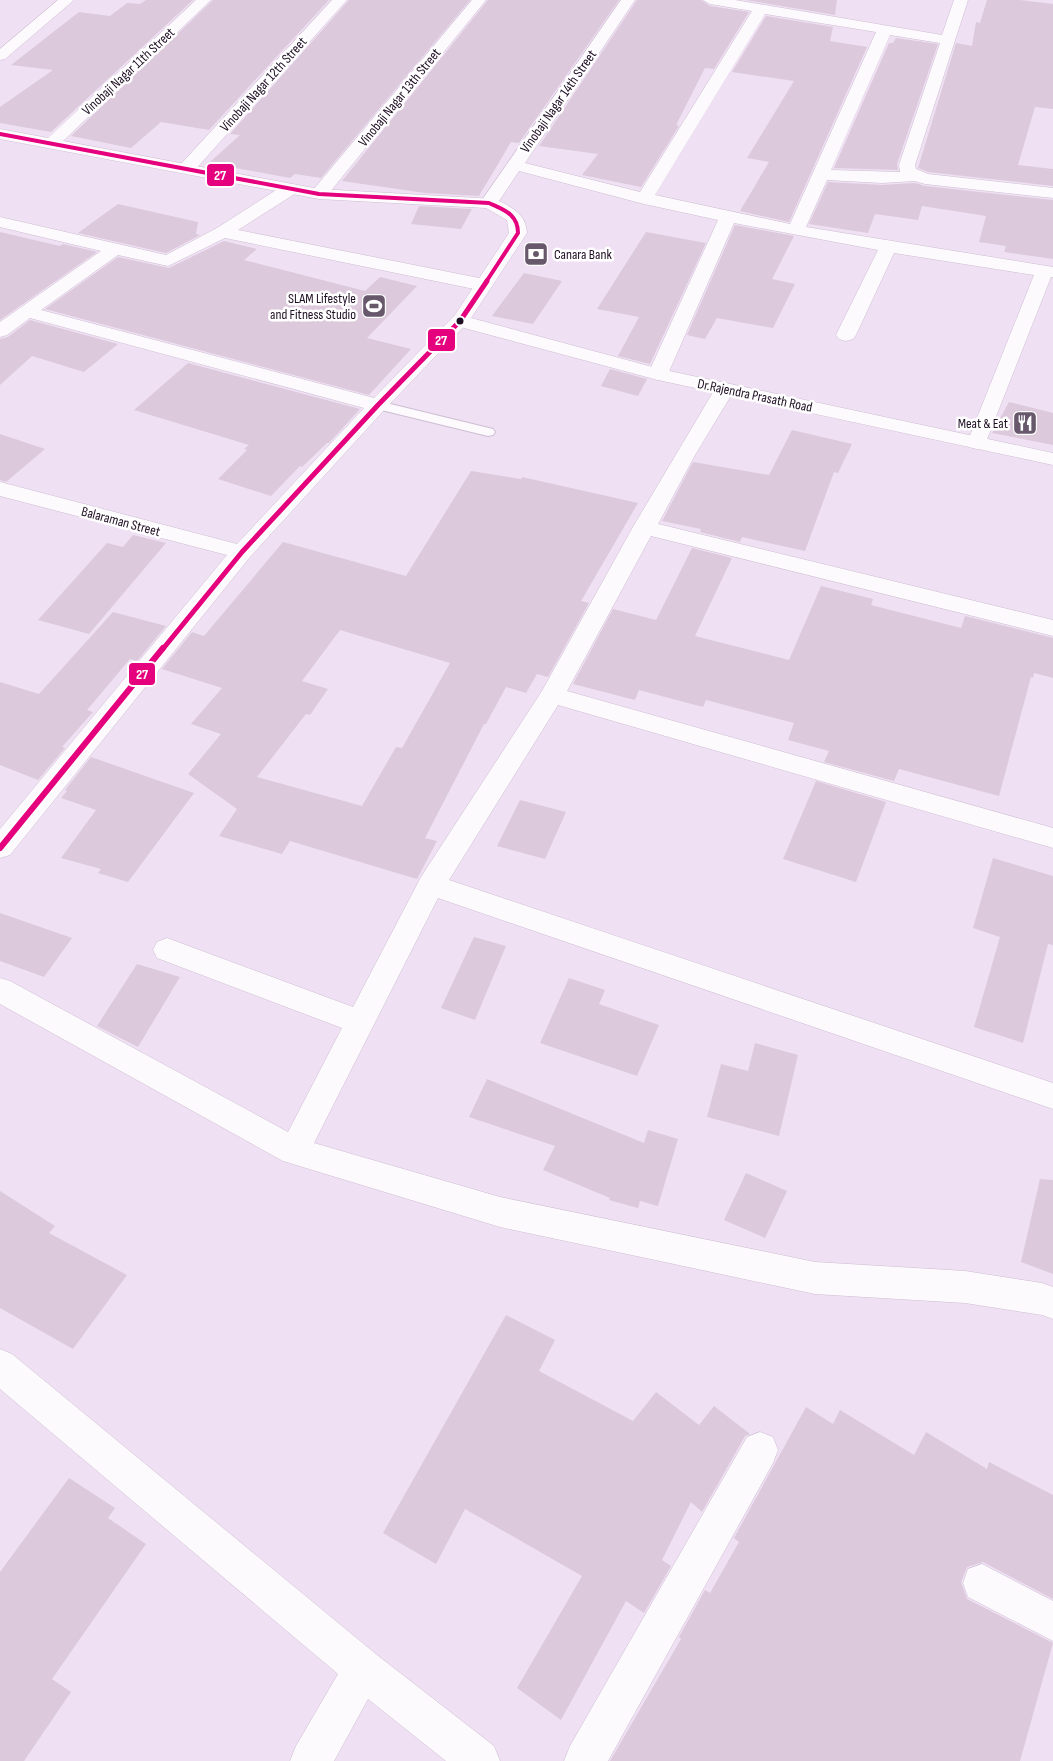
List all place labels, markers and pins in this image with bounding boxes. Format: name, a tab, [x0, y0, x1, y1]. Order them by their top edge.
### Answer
bank icon: Canara Bank	[523, 241, 549, 267]
place label: Canara Bank	[554, 246, 612, 263]
place label: SLAM Lifestyle and Fitness Studio	[270, 290, 356, 323]
sports icon: SLAM Lifestyle and Fitness Studio	[361, 293, 387, 319]
unlabelled marker	[455, 316, 465, 326]
restaurant icon: Meat & Eat	[1012, 410, 1038, 436]
place label: Meat & Eat	[958, 415, 1008, 432]

